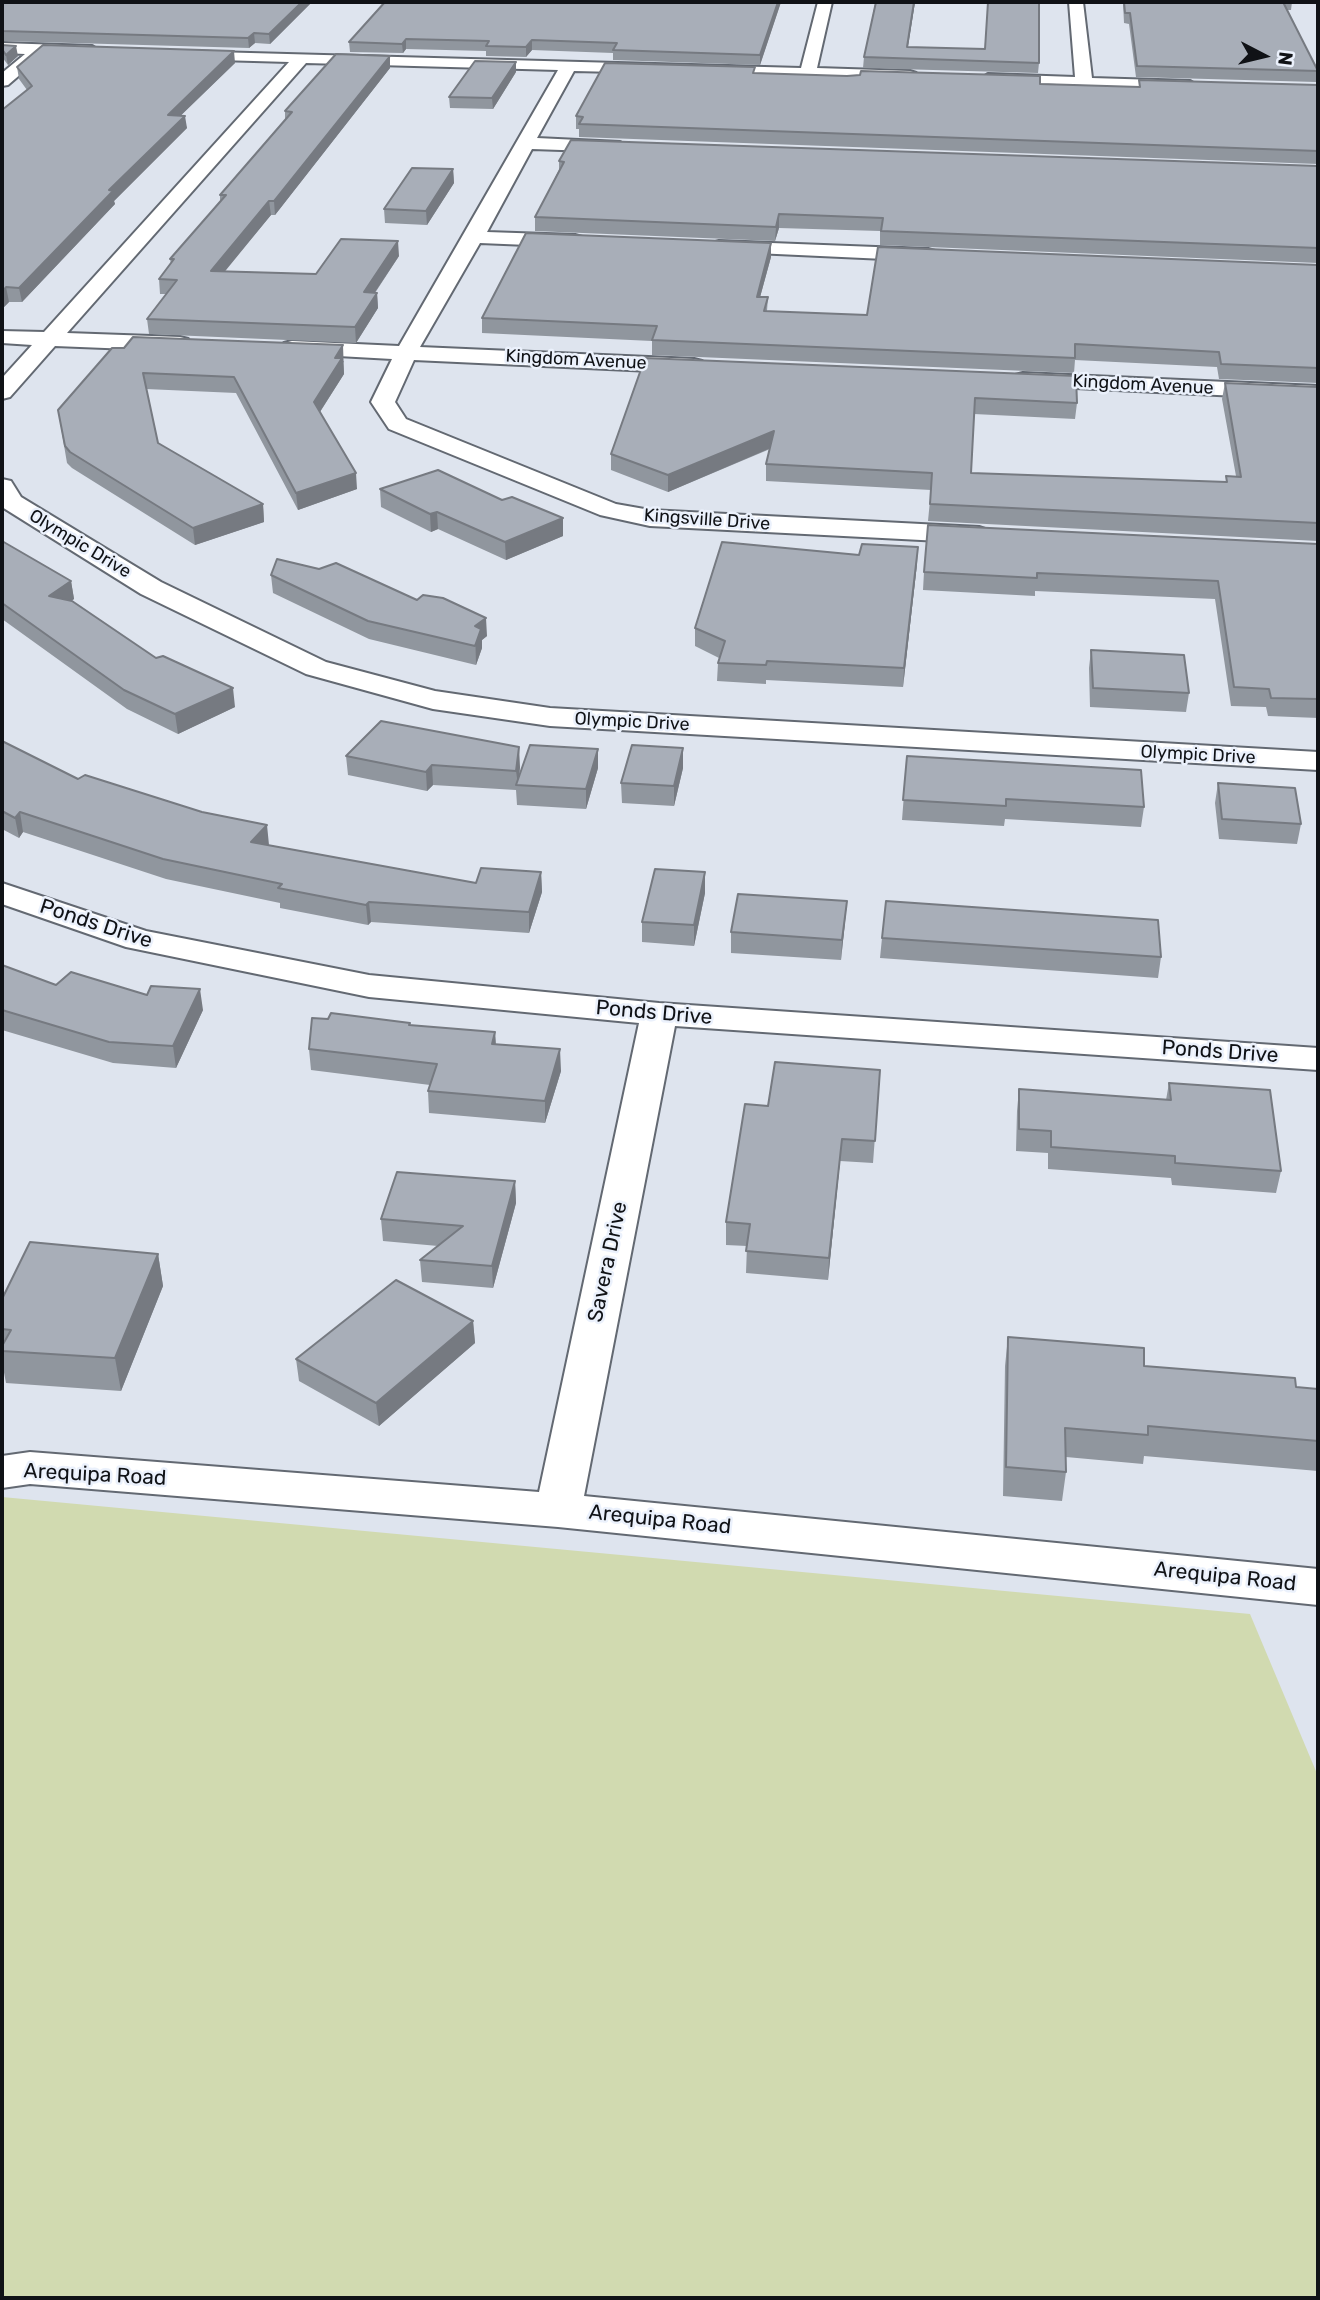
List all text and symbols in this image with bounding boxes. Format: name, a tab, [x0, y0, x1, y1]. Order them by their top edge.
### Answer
north arrow	[1229, 21, 1299, 91]
text: N	[1273, 50, 1298, 67]
street label: Kingdom Avenue	[505, 346, 647, 374]
street label: Kingdom Avenue	[1072, 371, 1214, 399]
street label: Olympic Drive	[25, 505, 135, 583]
street label: Kingsville Drive	[643, 505, 771, 535]
street label: Olympic Drive	[574, 708, 690, 736]
street label: Olympic Drive	[1140, 741, 1256, 769]
street label: Ponds Drive	[36, 894, 156, 954]
street label: Ponds Drive	[595, 995, 713, 1031]
street label: Ponds Drive	[1161, 1035, 1279, 1069]
street label: Savera Drive	[583, 1199, 633, 1325]
street label: Arequipa Road	[23, 1459, 167, 1491]
street label: Arequipa Road	[588, 1500, 732, 1540]
street label: Arequipa Road	[1153, 1557, 1297, 1597]

